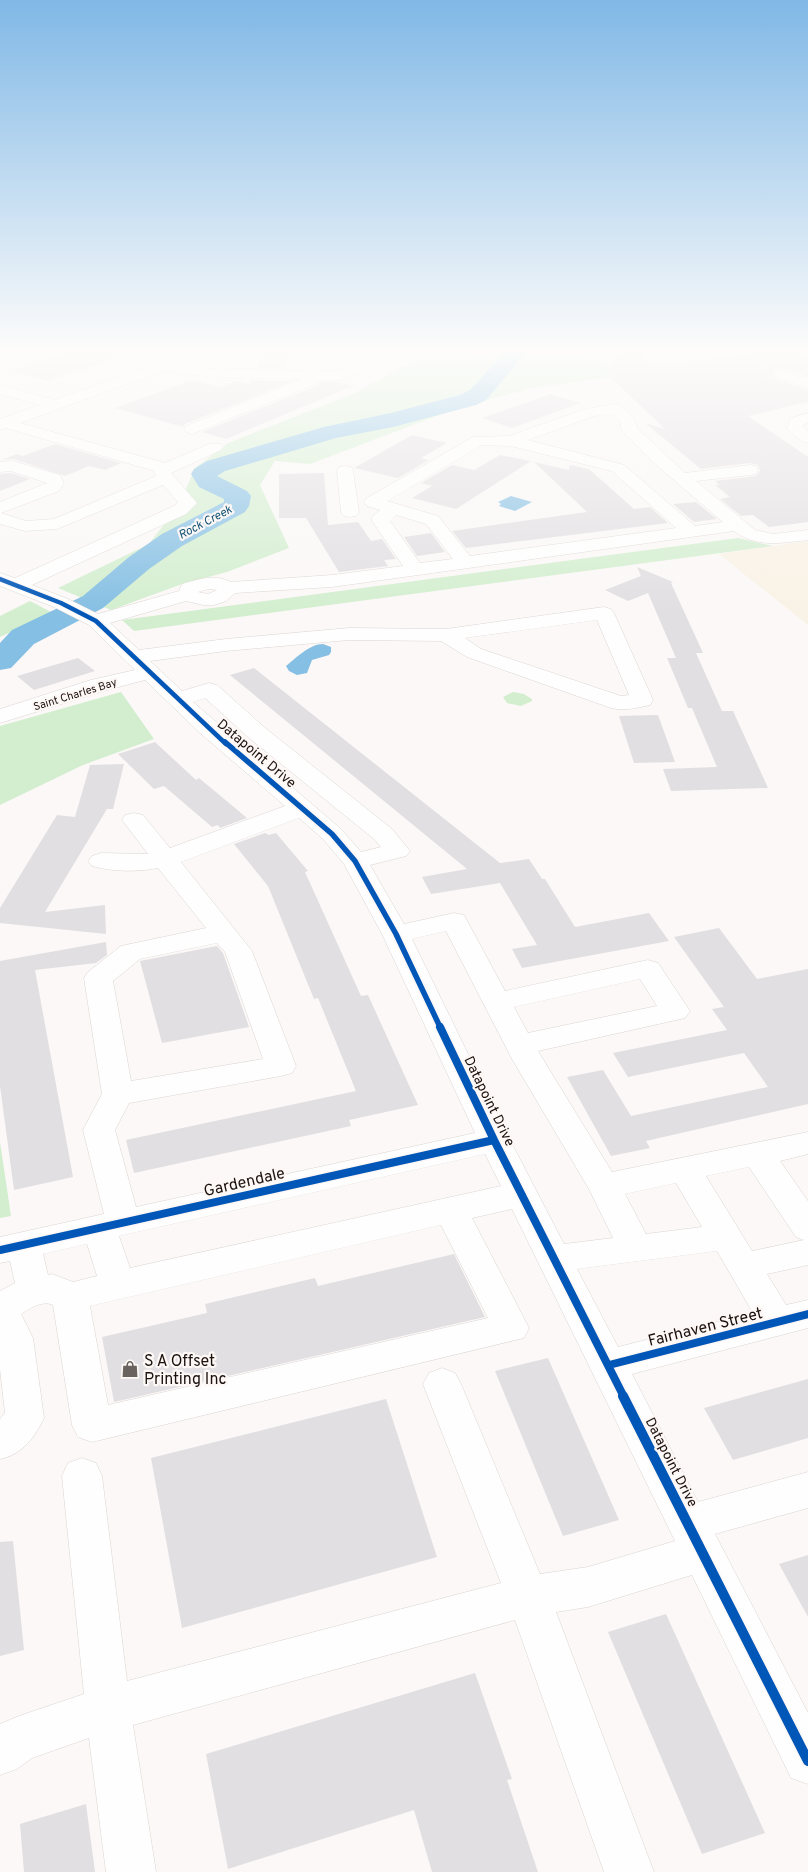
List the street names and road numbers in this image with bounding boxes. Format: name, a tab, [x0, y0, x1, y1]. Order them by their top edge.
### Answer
street label: Saint Charles Bay	[32, 676, 119, 714]
street label: Datapoint Drive	[213, 716, 299, 792]
street label: Datapoint Drive	[460, 1054, 518, 1149]
street label: Gardendale	[202, 1164, 287, 1202]
street label: Fairhaven Street	[646, 1304, 765, 1352]
street label: Datapoint Drive	[641, 1415, 701, 1510]

